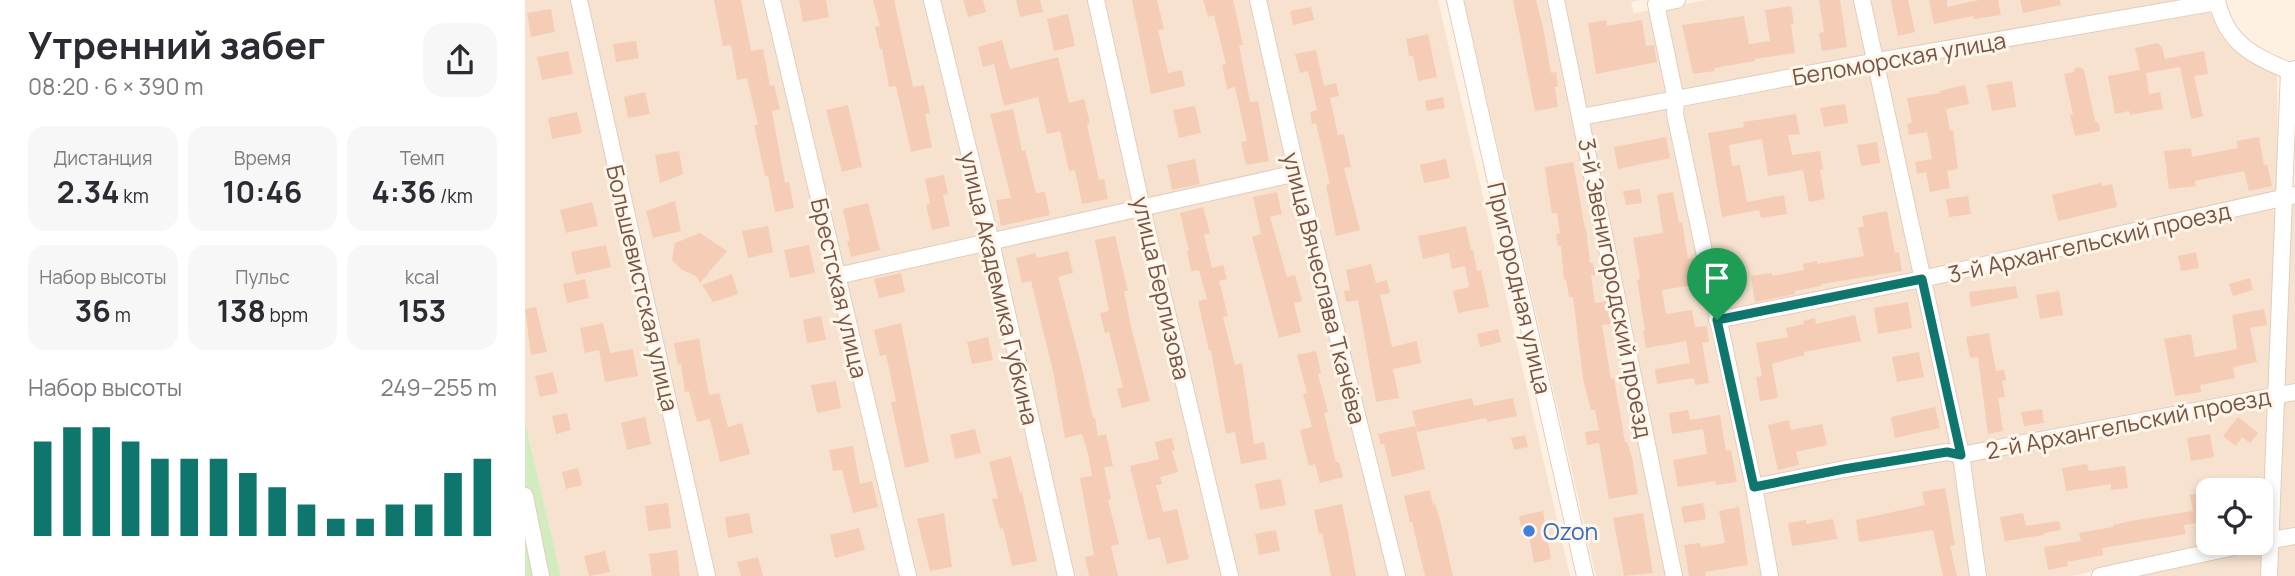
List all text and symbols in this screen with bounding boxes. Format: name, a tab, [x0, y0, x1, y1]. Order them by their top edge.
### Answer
text: Утренний забег	[28, 18, 325, 70]
button: share	[423, 23, 497, 97]
street label: Беломорская улица	[1790, 23, 2008, 93]
text: 08:20 · 6 × 390 m	[28, 70, 204, 102]
street label: 3-й Звенигородский проезд	[1571, 135, 1661, 441]
text: Дистанция	[53, 145, 152, 171]
text: Время	[234, 145, 291, 171]
text: Темп	[400, 145, 445, 171]
street label: улица Академика Губкина	[953, 148, 1047, 428]
street label: улица Вячеслава Ткачёва	[1276, 149, 1374, 427]
street label: Большевистская улица	[599, 162, 687, 414]
text: 2.34	[57, 171, 119, 212]
text: 10:46	[222, 171, 303, 212]
text: 4:36	[372, 171, 436, 212]
street label: Пригородная улица	[1480, 179, 1560, 397]
text: km	[119, 183, 149, 209]
text: /km	[436, 183, 473, 209]
street label: улица Берлизова	[1125, 193, 1199, 383]
street label: 3-й Архангельский проезд	[1945, 194, 2234, 290]
street label: Брестская улица	[804, 195, 876, 381]
pin	[1687, 248, 1747, 320]
icon: arrive	[1698, 259, 1736, 297]
text: Набор высоты	[39, 264, 167, 290]
text: Пульс	[235, 264, 290, 290]
text: kcal	[405, 264, 440, 290]
text: 36	[75, 290, 111, 331]
text: 138	[217, 290, 266, 331]
text: 153	[398, 290, 446, 331]
text: m	[111, 302, 131, 328]
text: bpm	[266, 302, 308, 328]
text: Набор высоты	[28, 371, 182, 403]
text: 249–255 m	[381, 371, 497, 403]
street label: 2-й Архангельский проезд	[1983, 380, 2273, 466]
map controls	[2196, 478, 2273, 555]
button: locate	[2196, 478, 2273, 555]
place label: Ozon	[1543, 515, 1598, 547]
marker: Ozon	[1521, 523, 1537, 539]

